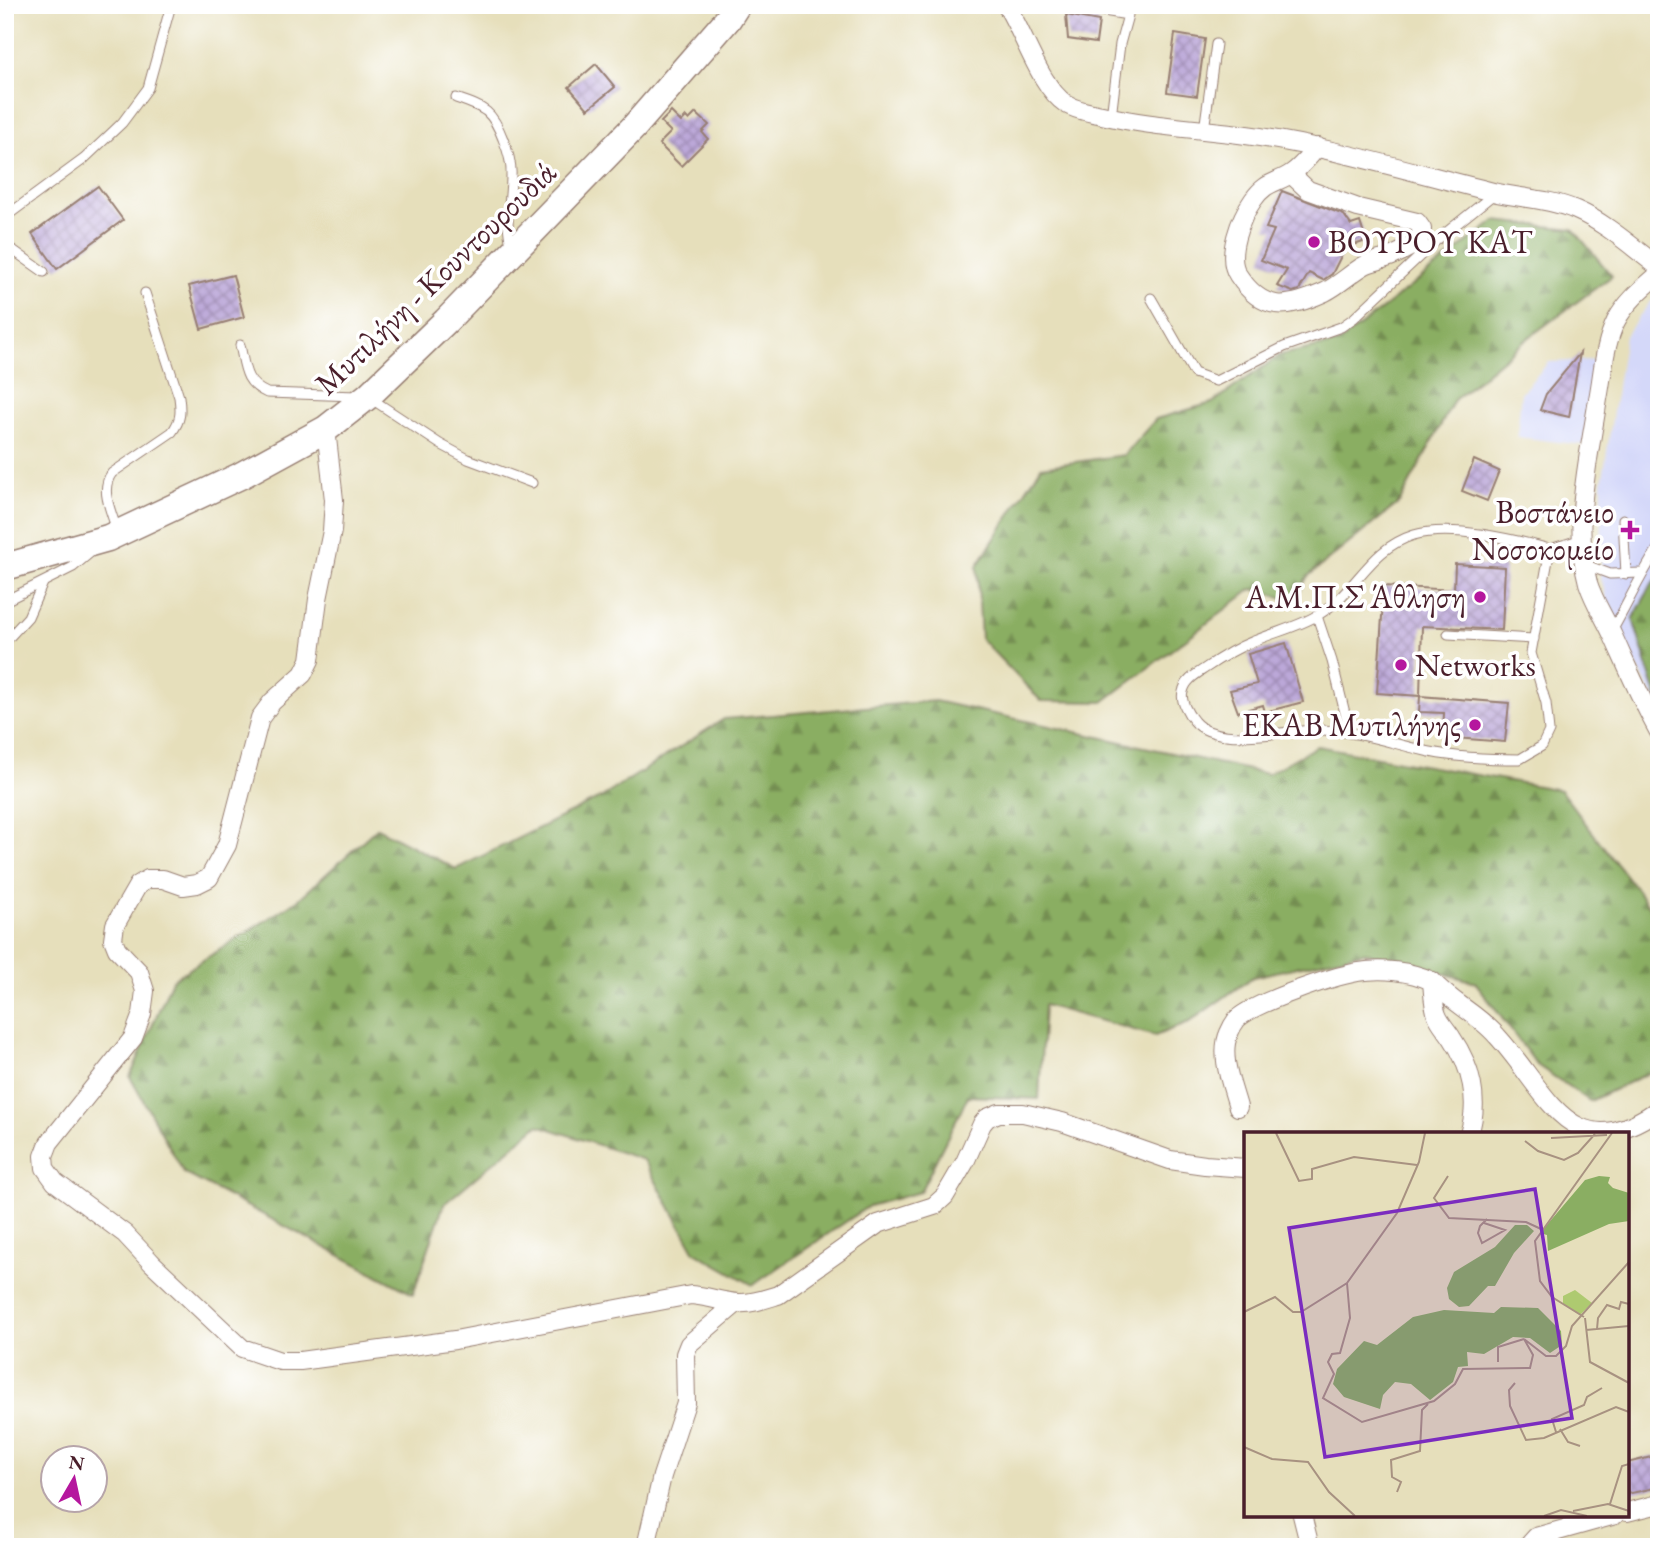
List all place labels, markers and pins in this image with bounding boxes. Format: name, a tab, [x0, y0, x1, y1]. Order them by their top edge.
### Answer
place label: ΒΟΥΡΟΥ ΚΑΤ	[1328, 221, 1533, 263]
marker: ΒΟΥΡΟΥ ΚΑΤ	[1306, 234, 1322, 250]
place label: Βοστάνειο Νοσοκομείο	[1472, 491, 1614, 570]
marker: Βοστάνειο Νοσοκομείο	[1620, 520, 1640, 540]
place label: Α.Μ.Π.Σ Άθληση	[1244, 576, 1466, 618]
marker: Α.Μ.Π.Σ Άθληση	[1472, 589, 1488, 605]
place label: Networks	[1415, 644, 1536, 686]
marker: Networks	[1393, 657, 1409, 673]
place label: ΕΚΑΒ Μυτιλήνης	[1242, 704, 1461, 746]
marker: ΕΚΑΒ Μυτιλήνης	[1467, 717, 1483, 733]

